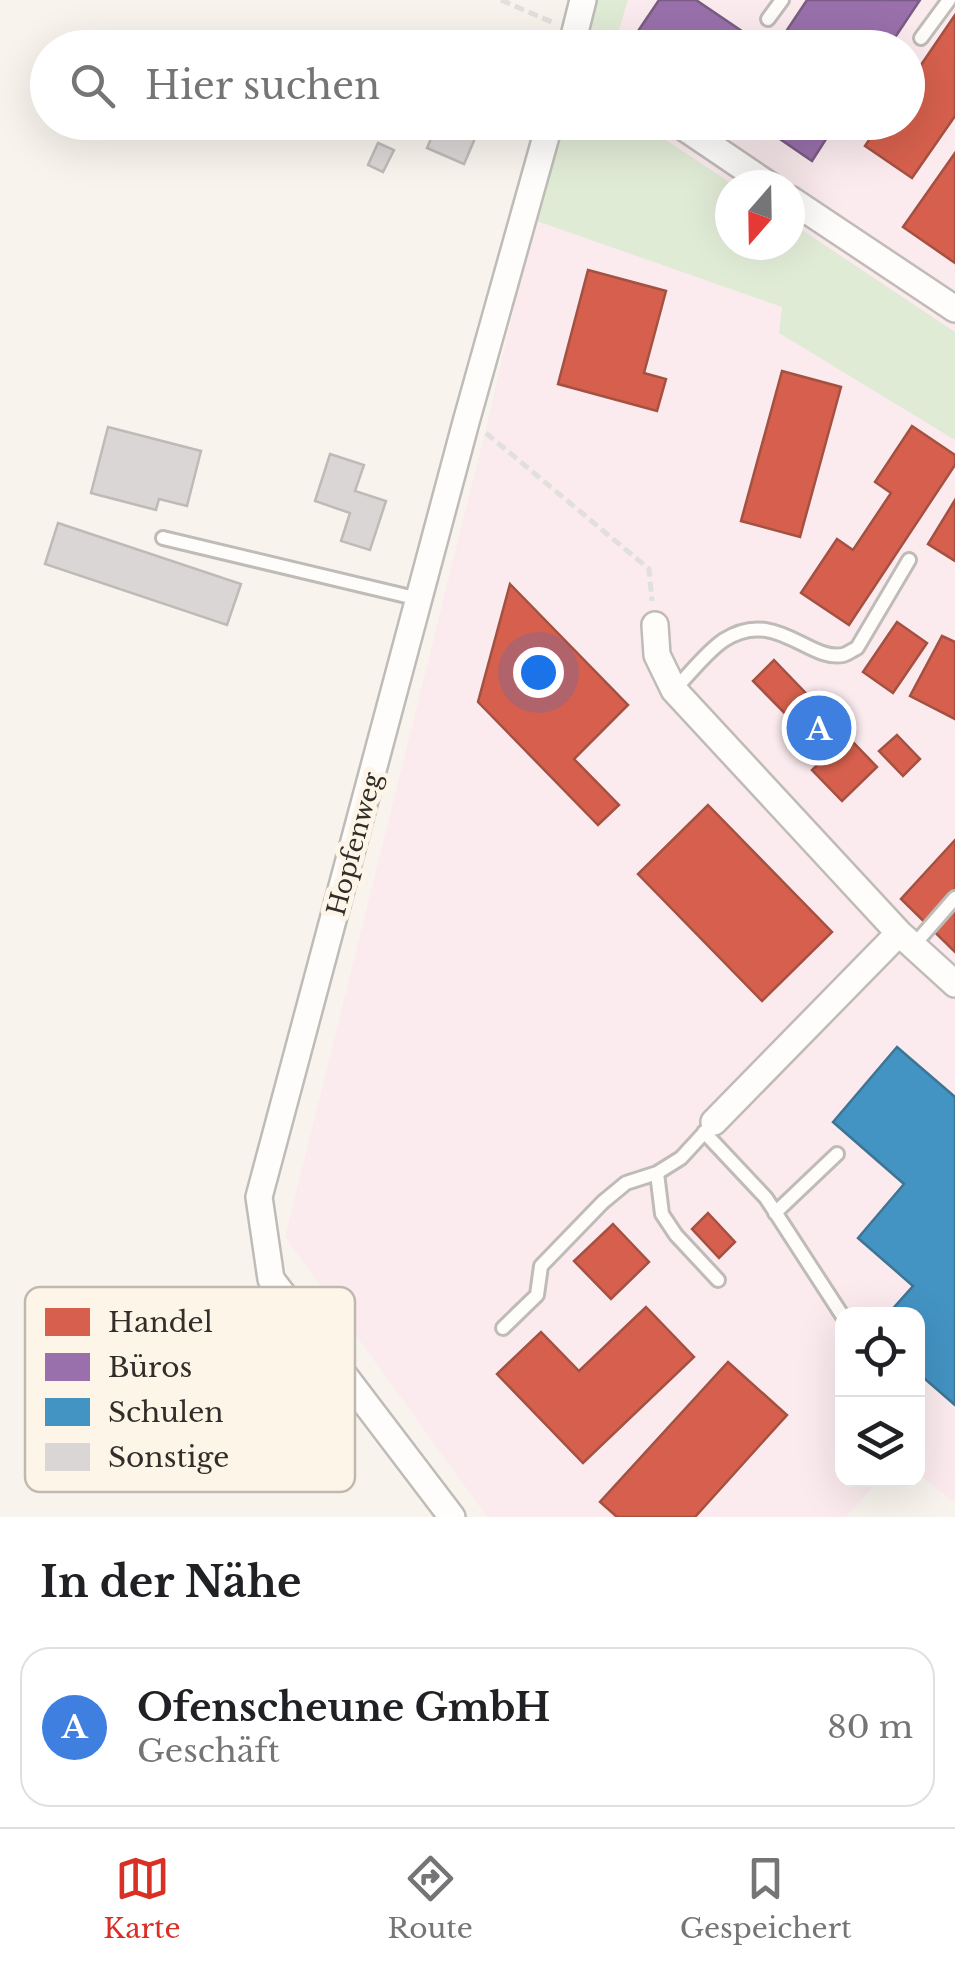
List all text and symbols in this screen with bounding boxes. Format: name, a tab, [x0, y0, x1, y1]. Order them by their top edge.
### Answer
search box	[30, 30, 925, 140]
icon: search	[65, 58, 120, 113]
text: Hier suchen	[145, 62, 380, 109]
north arrow	[715, 170, 805, 260]
your location	[513, 647, 564, 698]
pin: A	[786, 690, 852, 766]
street label: Hopfenweg	[320, 768, 389, 919]
legend	[25, 1287, 355, 1492]
text: Handel	[108, 1305, 213, 1340]
map controls	[835, 1307, 925, 1487]
button: locate	[835, 1307, 925, 1397]
text: Büros	[108, 1350, 192, 1385]
text: Schulen	[108, 1395, 224, 1430]
button: layers	[835, 1397, 925, 1487]
text: Sonstige	[108, 1440, 229, 1475]
text: In der Nähe	[40, 1556, 302, 1608]
text: Ofenscheune GmbH	[137, 1684, 550, 1731]
text: A	[62, 1707, 87, 1747]
text: 80 m	[827, 1707, 913, 1747]
text: Geschäft	[137, 1731, 280, 1771]
tab: Karte	[103, 1851, 181, 1946]
tab: Route	[387, 1851, 473, 1946]
tab: Gespeichert	[680, 1851, 852, 1946]

